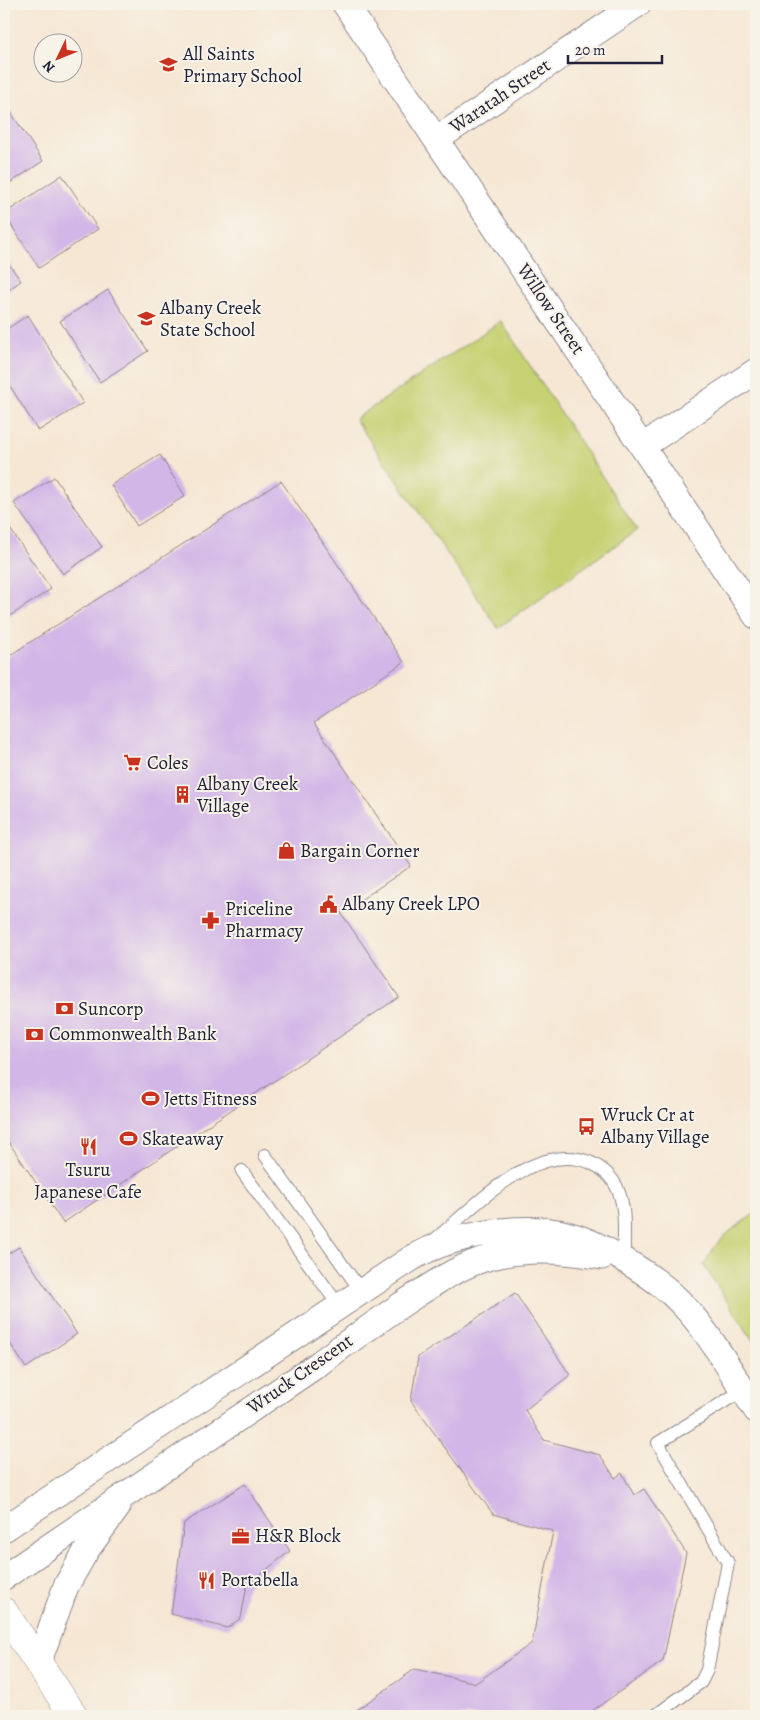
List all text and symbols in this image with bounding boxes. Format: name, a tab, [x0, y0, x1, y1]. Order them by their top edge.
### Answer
north arrow	[32, 32, 82, 82]
scale bar	[568, 32, 661, 64]
text: 20 m	[575, 40, 606, 60]
place label: All Saints Primary School	[182, 41, 302, 89]
street label: Waratah Street	[444, 53, 556, 140]
school or university icon: All Saints Primary School	[159, 55, 179, 75]
text: N	[38, 56, 59, 77]
street label: Willow Street	[510, 258, 591, 360]
place label: Albany Creek State School	[159, 295, 262, 343]
school or university icon: Albany Creek State School	[136, 309, 156, 329]
place label: Coles	[147, 750, 189, 776]
supermarket icon: Coles	[123, 753, 143, 773]
place label: Albany Creek Village	[196, 771, 299, 819]
building icon: Albany Creek Village	[173, 785, 193, 805]
place label: Bargain Corner	[300, 838, 420, 864]
shop icon: Bargain Corner	[276, 841, 296, 861]
place label: Albany Creek LPO	[341, 891, 480, 917]
public building icon: Albany Creek LPO	[318, 894, 338, 914]
place label: Priceline Pharmacy	[225, 896, 303, 944]
pharmacy icon: Priceline Pharmacy	[201, 910, 221, 930]
place label: Suncorp	[78, 996, 143, 1022]
bank icon: Suncorp	[54, 999, 74, 1019]
place label: Commonwealth Bank	[49, 1021, 217, 1047]
bank icon: Commonwealth Bank	[25, 1024, 45, 1044]
place label: Jetts Fitness	[164, 1086, 257, 1112]
sports icon: Jetts Fitness	[140, 1089, 160, 1109]
place label: Wruck Cr at Albany Village	[600, 1102, 710, 1150]
bus stop icon: Wruck Cr at Albany Village	[577, 1116, 597, 1136]
place label: Skateaway	[142, 1126, 224, 1152]
sports icon: Skateaway	[118, 1129, 138, 1149]
restaurant icon: Tsuru Japanese Cafe	[78, 1137, 98, 1157]
place label: Tsuru Japanese Cafe	[34, 1157, 142, 1205]
street label: Wruck Crescent	[241, 1328, 358, 1421]
place label: H&R Block	[255, 1523, 341, 1549]
office icon: H&R Block	[231, 1526, 251, 1546]
place label: Portabella	[221, 1567, 299, 1593]
restaurant icon: Portabella	[197, 1570, 217, 1590]

